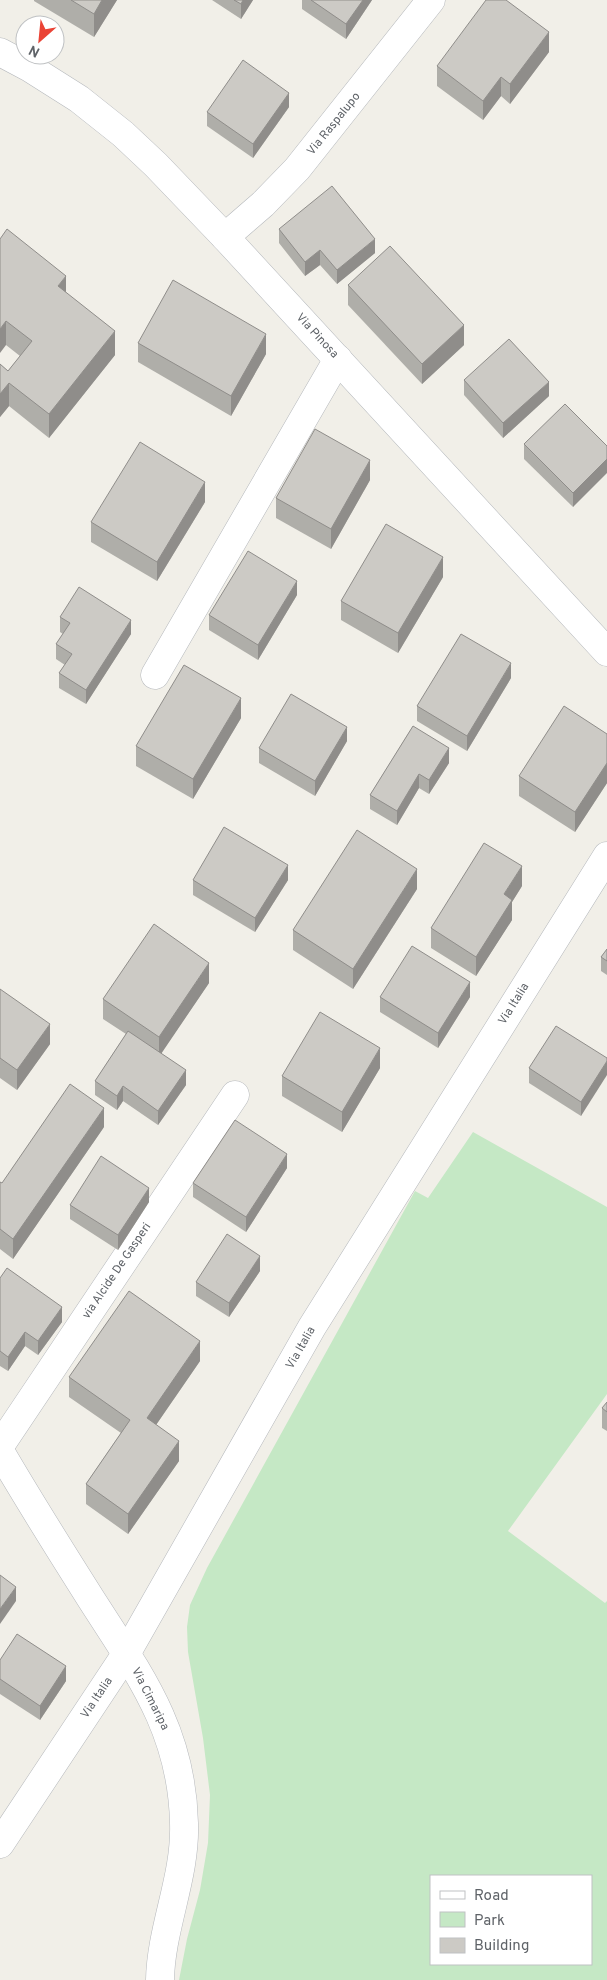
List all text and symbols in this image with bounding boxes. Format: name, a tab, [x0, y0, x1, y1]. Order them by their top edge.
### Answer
north arrow	[15, 15, 65, 65]
text: N	[26, 40, 43, 60]
street label: Via Raspalupo	[304, 89, 365, 159]
street label: Via Pinosa	[292, 310, 342, 362]
street label: Via Italia	[495, 980, 533, 1028]
street label: via Alcide De Gasperi	[79, 1220, 155, 1322]
street label: Via Italia	[282, 1324, 320, 1372]
street label: Via Cimaripa	[127, 1665, 173, 1733]
street label: Via Italia	[77, 1674, 117, 1722]
legend	[430, 1875, 592, 1965]
text: Road	[474, 1887, 509, 1906]
text: Park	[474, 1912, 505, 1931]
text: Building	[474, 1937, 529, 1956]

